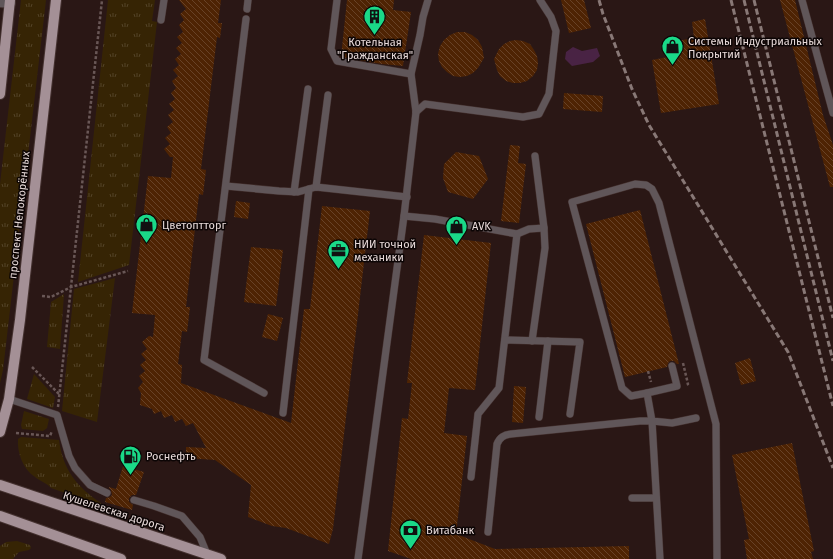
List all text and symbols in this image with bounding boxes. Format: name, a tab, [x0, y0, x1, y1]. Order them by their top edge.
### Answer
building icon: Котельная "Гражданская"	[362, 3, 388, 36]
shop icon: Системы Индустриальных Покрытий	[659, 34, 685, 67]
place label: Системы Индустриальных Покрытий	[688, 35, 822, 61]
place label: Котельная "Гражданская"	[337, 36, 413, 62]
street label: проспект Непокорённых	[6, 150, 33, 279]
shop icon: Цветоптторг	[133, 212, 159, 245]
shop icon: AVK	[444, 213, 470, 246]
place label: Цветоптторг	[162, 219, 227, 232]
place label: AVK	[472, 220, 491, 233]
office icon: НИИ точной механики	[326, 237, 352, 270]
place label: НИИ точной механики	[354, 238, 416, 264]
fuel station icon: Роснефть	[118, 443, 144, 476]
place label: Роснефть	[146, 450, 196, 463]
street label: Кушелевская дорога	[61, 489, 166, 534]
bank icon: Витабанк	[397, 517, 423, 550]
place label: Витабанк	[426, 524, 475, 537]

